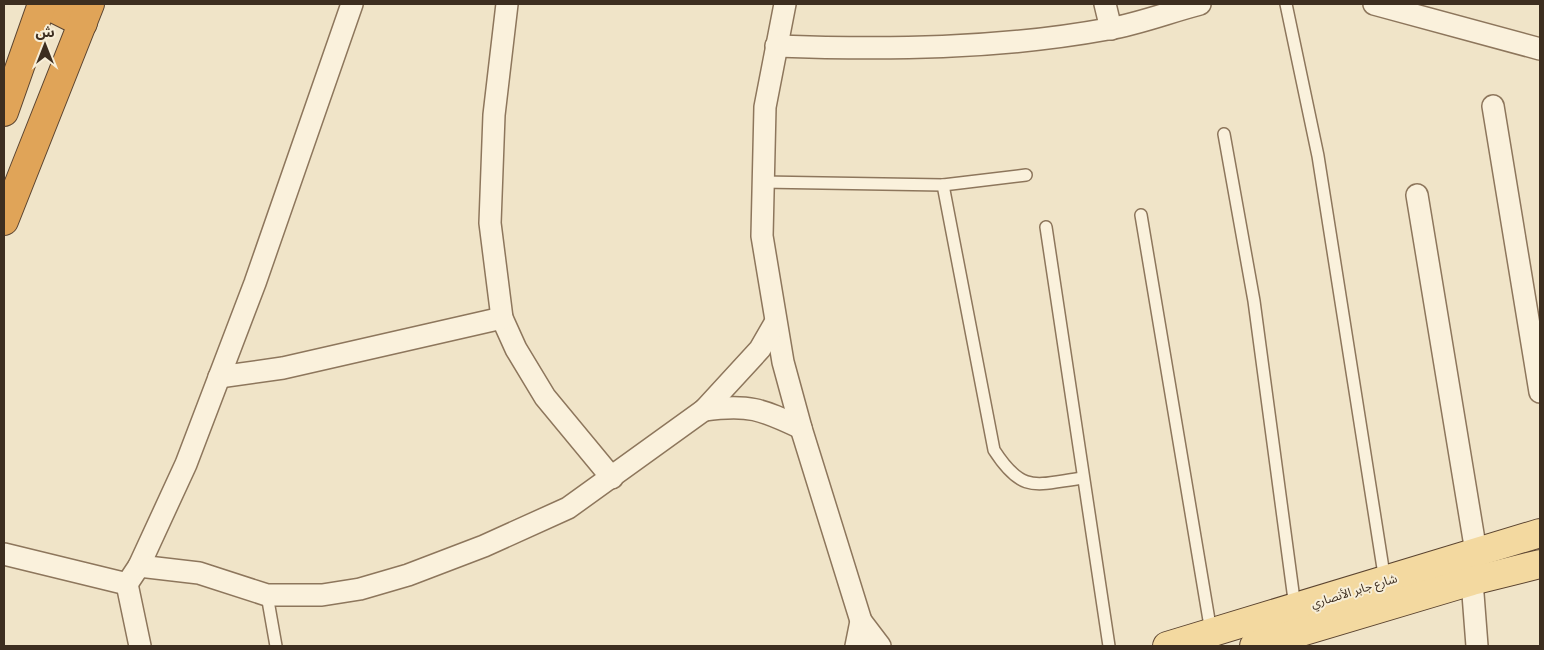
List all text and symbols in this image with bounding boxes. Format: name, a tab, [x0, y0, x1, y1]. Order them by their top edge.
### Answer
north arrow	[20, 20, 70, 70]
text: ش	[35, 24, 55, 40]
street label: شارع جابر الأنصاري	[1309, 571, 1400, 613]

